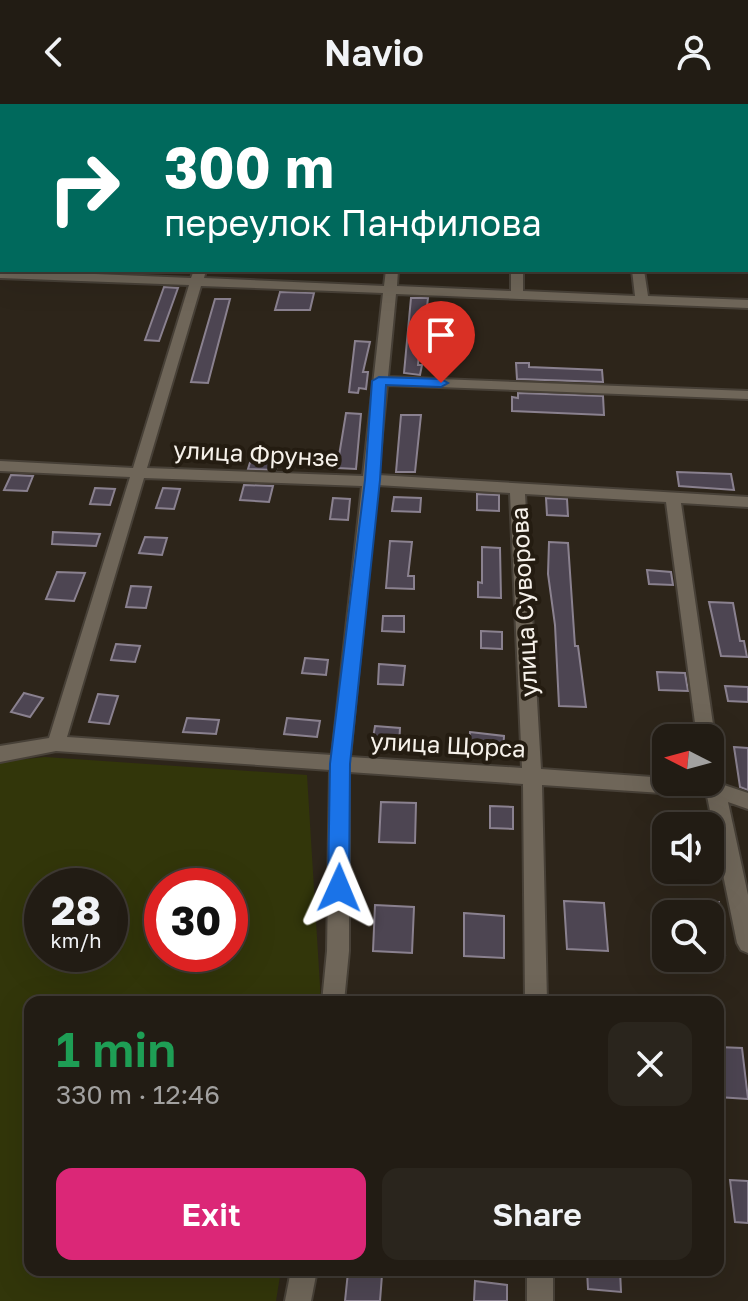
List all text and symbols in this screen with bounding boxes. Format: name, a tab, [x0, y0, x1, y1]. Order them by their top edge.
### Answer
icon: back	[32, 30, 76, 74]
icon: person	[672, 30, 716, 74]
text: Navio	[324, 31, 424, 74]
text: 300 m	[164, 133, 334, 200]
icon: right	[32, 136, 136, 240]
text: переулок Панфилова	[164, 201, 542, 244]
pin	[407, 301, 475, 383]
icon: arrive	[419, 313, 463, 357]
street label: улица Фрунзе	[172, 434, 340, 472]
street label: улица Суворова	[504, 506, 542, 698]
north arrow	[652, 724, 724, 796]
map controls	[652, 724, 724, 972]
street label: улица Щорса	[369, 725, 527, 763]
button: sound	[652, 812, 724, 884]
position arrow	[297, 846, 381, 930]
speed limit sign: 30	[144, 868, 248, 972]
text: 28	[51, 886, 101, 934]
button: search	[652, 900, 724, 972]
text: km/h	[51, 928, 101, 952]
text: 1 min	[56, 1020, 176, 1078]
button: close	[608, 1022, 692, 1106]
text: 330 m · 12:46	[56, 1079, 220, 1110]
button: Exit	[56, 1168, 366, 1260]
button: Share	[382, 1168, 692, 1260]

